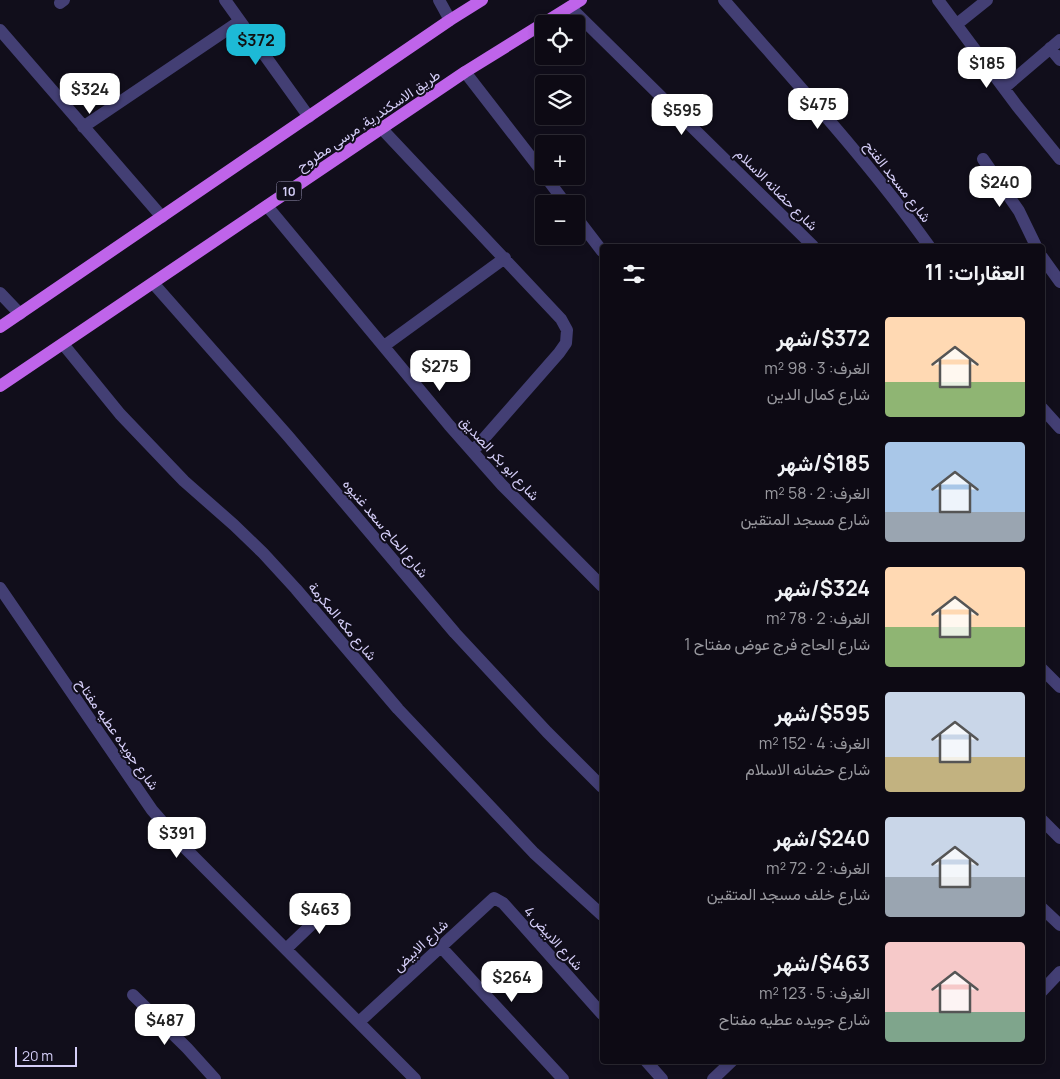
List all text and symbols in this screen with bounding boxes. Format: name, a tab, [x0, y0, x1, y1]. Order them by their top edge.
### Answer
map controls	[535, 15, 585, 245]
button: locate	[535, 15, 585, 65]
pin: $372	[226, 23, 286, 66]
text: $372	[237, 29, 275, 51]
pin: $185	[957, 46, 1017, 89]
text: $185	[969, 52, 1005, 74]
street label: طريق الاسكندرية, مرسى مطروح	[292, 65, 445, 177]
pin: $324	[60, 72, 120, 115]
button: layers	[535, 75, 585, 125]
text: $324	[71, 78, 109, 100]
pin: $475	[788, 88, 848, 130]
text: $475	[799, 93, 837, 115]
pin: $595	[652, 94, 712, 136]
text: $595	[663, 99, 701, 121]
button: +	[535, 135, 585, 185]
street label: شارع مسجد الفتح	[858, 136, 936, 227]
street label: شارع حضانه الاسلام	[730, 144, 822, 236]
pin: $240	[970, 166, 1030, 208]
text: $240	[980, 171, 1020, 193]
road number: 10	[276, 182, 302, 200]
button: −	[535, 195, 585, 245]
text: العقارات: 11	[925, 258, 1025, 286]
icon: filters	[620, 260, 648, 288]
text: $372/شهر	[776, 324, 870, 352]
icon: home	[925, 337, 985, 397]
pin: $275	[410, 350, 470, 392]
text: $275	[421, 355, 459, 377]
text: الغرف: 3 · 98 m²	[764, 357, 870, 379]
text: شارع كمال الدين	[767, 383, 870, 405]
street label: شارع ابو بكر الصديق	[455, 412, 544, 506]
text: $185/شهر	[778, 449, 870, 477]
icon: home	[925, 462, 985, 522]
street label: شارع الحاج سعد غنيوه	[337, 475, 433, 583]
text: الغرف: 2 · 58 m²	[765, 482, 870, 504]
text: شارع مسجد المتقين	[740, 508, 870, 530]
text: $324/شهر	[775, 574, 870, 602]
street label: شارع مكه المكرمة	[303, 578, 381, 666]
icon: home	[925, 587, 985, 647]
text: الغرف: 2 · 78 m²	[766, 607, 870, 629]
text: شارع الحاج فرج عوض مفتاح 1	[684, 633, 870, 655]
street label: شارع جويده عطيه مفتاح	[71, 674, 164, 795]
text: $595/شهر	[774, 699, 870, 727]
icon: home	[925, 712, 985, 772]
text: الغرف: 4 · 152 m²	[759, 732, 870, 754]
text: شارع حضانه الاسلام	[745, 758, 870, 780]
pin: $391	[147, 816, 207, 859]
text: $391	[159, 822, 195, 844]
text: $240/شهر	[773, 824, 870, 852]
icon: home	[925, 837, 985, 897]
text: الغرف: 2 · 72 m²	[766, 857, 870, 879]
text: شارع خلف مسجد المتقين	[707, 883, 870, 905]
pin: $463	[290, 892, 350, 935]
text: $463	[300, 898, 340, 920]
street label: شارع الابيض 4	[519, 902, 588, 976]
street label: شارع الابيض	[388, 914, 453, 977]
text: $463/شهر	[774, 949, 870, 977]
pin: $264	[482, 960, 542, 1003]
icon: home	[925, 962, 985, 1022]
text: $264	[492, 966, 532, 988]
text: الغرف: 5 · 123 m²	[759, 982, 870, 1004]
pin: $487	[135, 1004, 195, 1046]
text: شارع جويده عطيه مفتاح	[719, 1008, 870, 1030]
text: $487	[146, 1009, 184, 1031]
scale bar	[15, 1044, 78, 1067]
text: 20 m	[22, 1046, 53, 1065]

